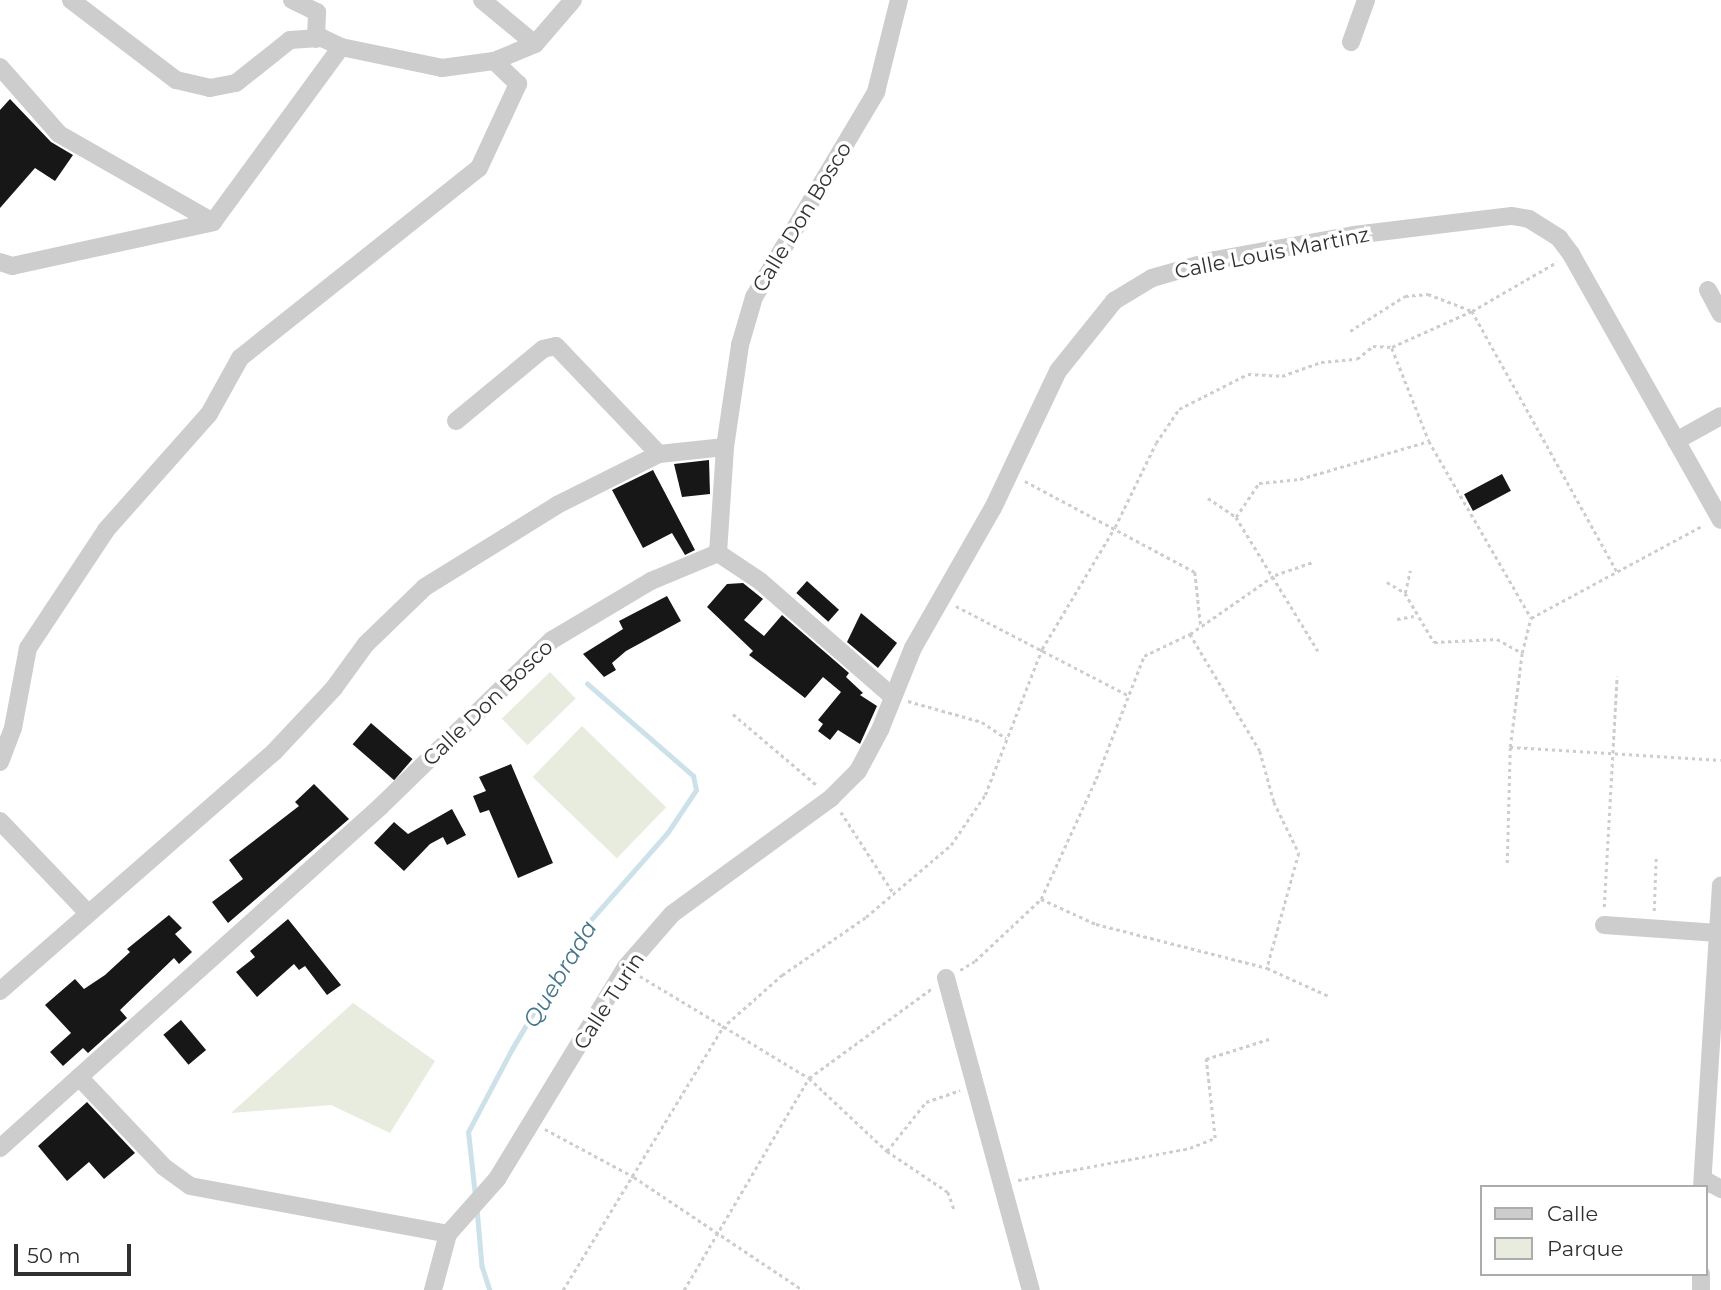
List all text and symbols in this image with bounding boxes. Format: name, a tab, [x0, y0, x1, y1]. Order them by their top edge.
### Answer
street label: Calle Don Bosco	[747, 137, 857, 297]
street label: Calle Louis Martinz	[1173, 222, 1371, 284]
street label: Calle Don Bosco	[418, 635, 558, 771]
water label: Quebrada	[517, 915, 603, 1033]
street label: Calle Turin	[568, 948, 650, 1054]
legend	[1480, 1185, 1707, 1276]
text: Calle	[1547, 1201, 1598, 1226]
scale bar	[18, 1230, 135, 1274]
text: Parque	[1547, 1236, 1623, 1261]
text: 50 m	[27, 1243, 81, 1268]

